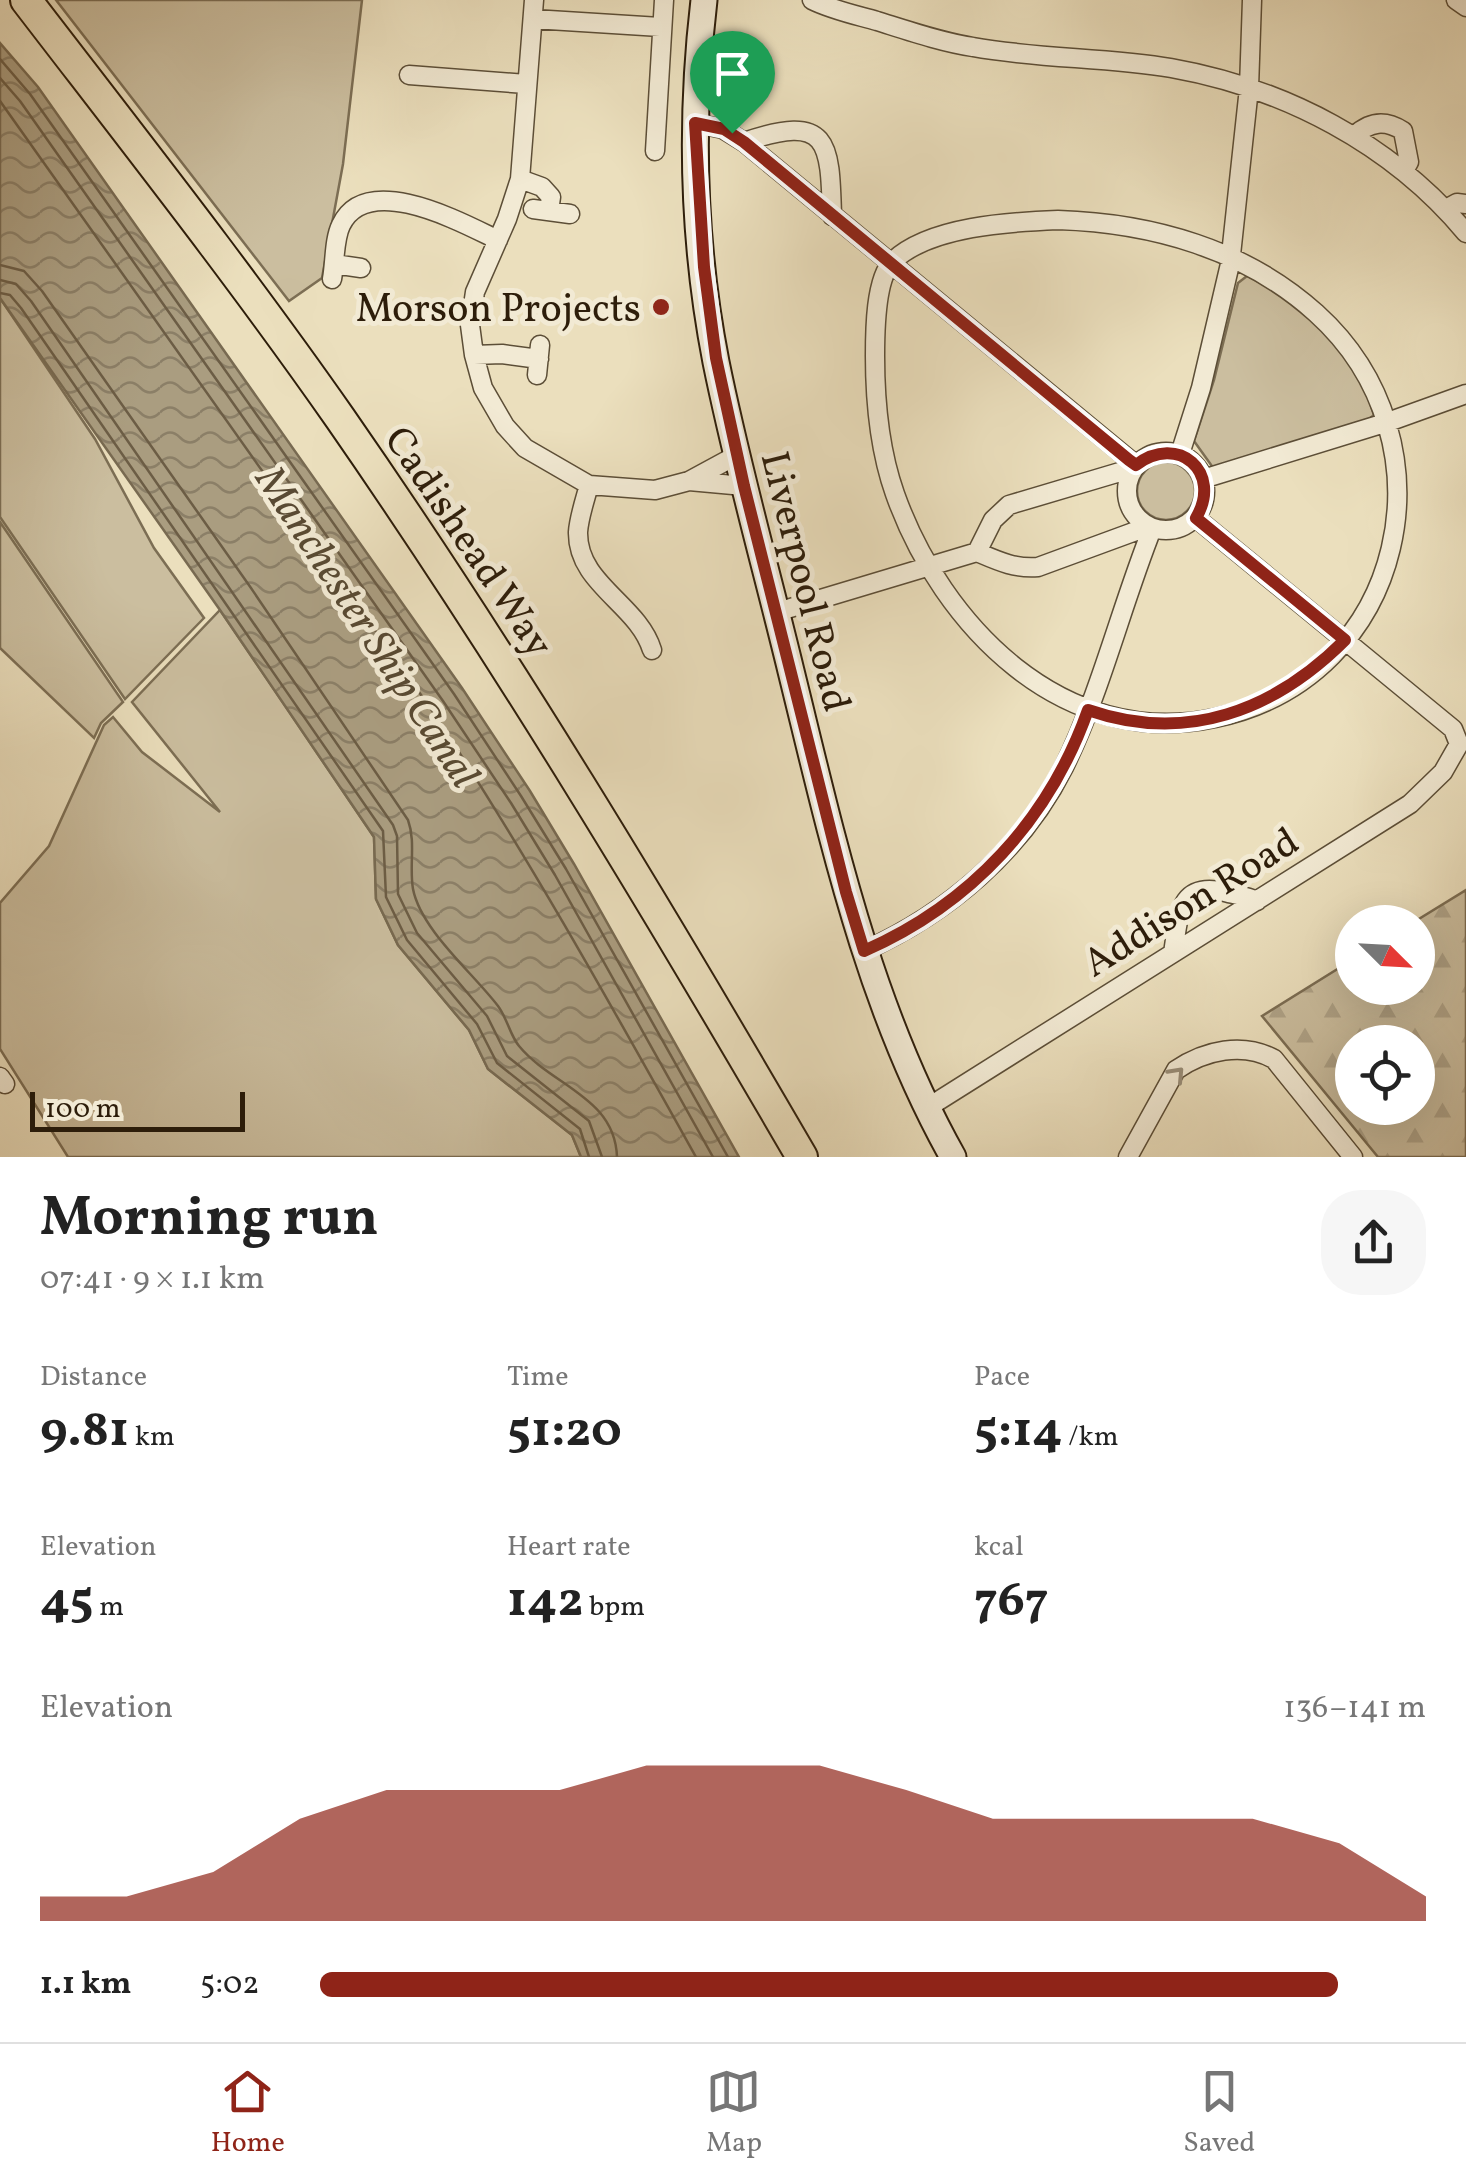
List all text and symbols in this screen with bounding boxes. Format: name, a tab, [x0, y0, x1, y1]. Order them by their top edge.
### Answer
pin	[690, 31, 775, 134]
icon: arrive	[705, 46, 760, 101]
place label: Morson Projects	[356, 283, 641, 339]
marker: Morson Projects	[650, 296, 672, 318]
street label: Cadishead Way	[369, 417, 565, 670]
street label: Liverpool Road	[744, 446, 862, 718]
water label: Manchester Ship Canal	[238, 454, 492, 801]
street label: Addison Road	[1073, 816, 1311, 993]
north arrow	[1335, 905, 1435, 1005]
map controls	[1335, 905, 1435, 1125]
button: locate	[1335, 1025, 1435, 1125]
one-way arrow	[1165, 1067, 1183, 1085]
scale bar	[30, 1087, 245, 1132]
text: 100 m	[45, 1090, 120, 1129]
text: Morning run	[40, 1182, 379, 1258]
button: share	[1321, 1190, 1426, 1295]
text: 07:41 · 9 × 1.1 km	[40, 1258, 264, 1302]
text: Distance	[40, 1358, 147, 1397]
text: Time	[507, 1358, 568, 1397]
text: Pace	[974, 1358, 1030, 1397]
text: 9.81	[40, 1397, 129, 1467]
text: 51:20	[507, 1397, 622, 1467]
text: 5:14	[974, 1397, 1063, 1467]
text: km	[129, 1418, 175, 1457]
text: /km	[1063, 1418, 1119, 1457]
text: Elevation	[40, 1528, 156, 1567]
text: Heart rate	[507, 1528, 631, 1567]
text: kcal	[974, 1528, 1024, 1567]
text: 45	[40, 1567, 94, 1637]
text: 142	[507, 1567, 583, 1637]
text: 767	[974, 1567, 1049, 1637]
text: m	[94, 1588, 124, 1627]
text: bpm	[583, 1588, 645, 1627]
text: Elevation	[40, 1687, 173, 1731]
text: 136–141 m	[1283, 1687, 1426, 1731]
text: 1.1 km	[40, 1963, 132, 2007]
text: 5:02	[200, 1963, 259, 2007]
tab: Home	[211, 2064, 285, 2163]
tab: Map	[706, 2064, 762, 2163]
tab: Saved	[1183, 2064, 1255, 2163]

